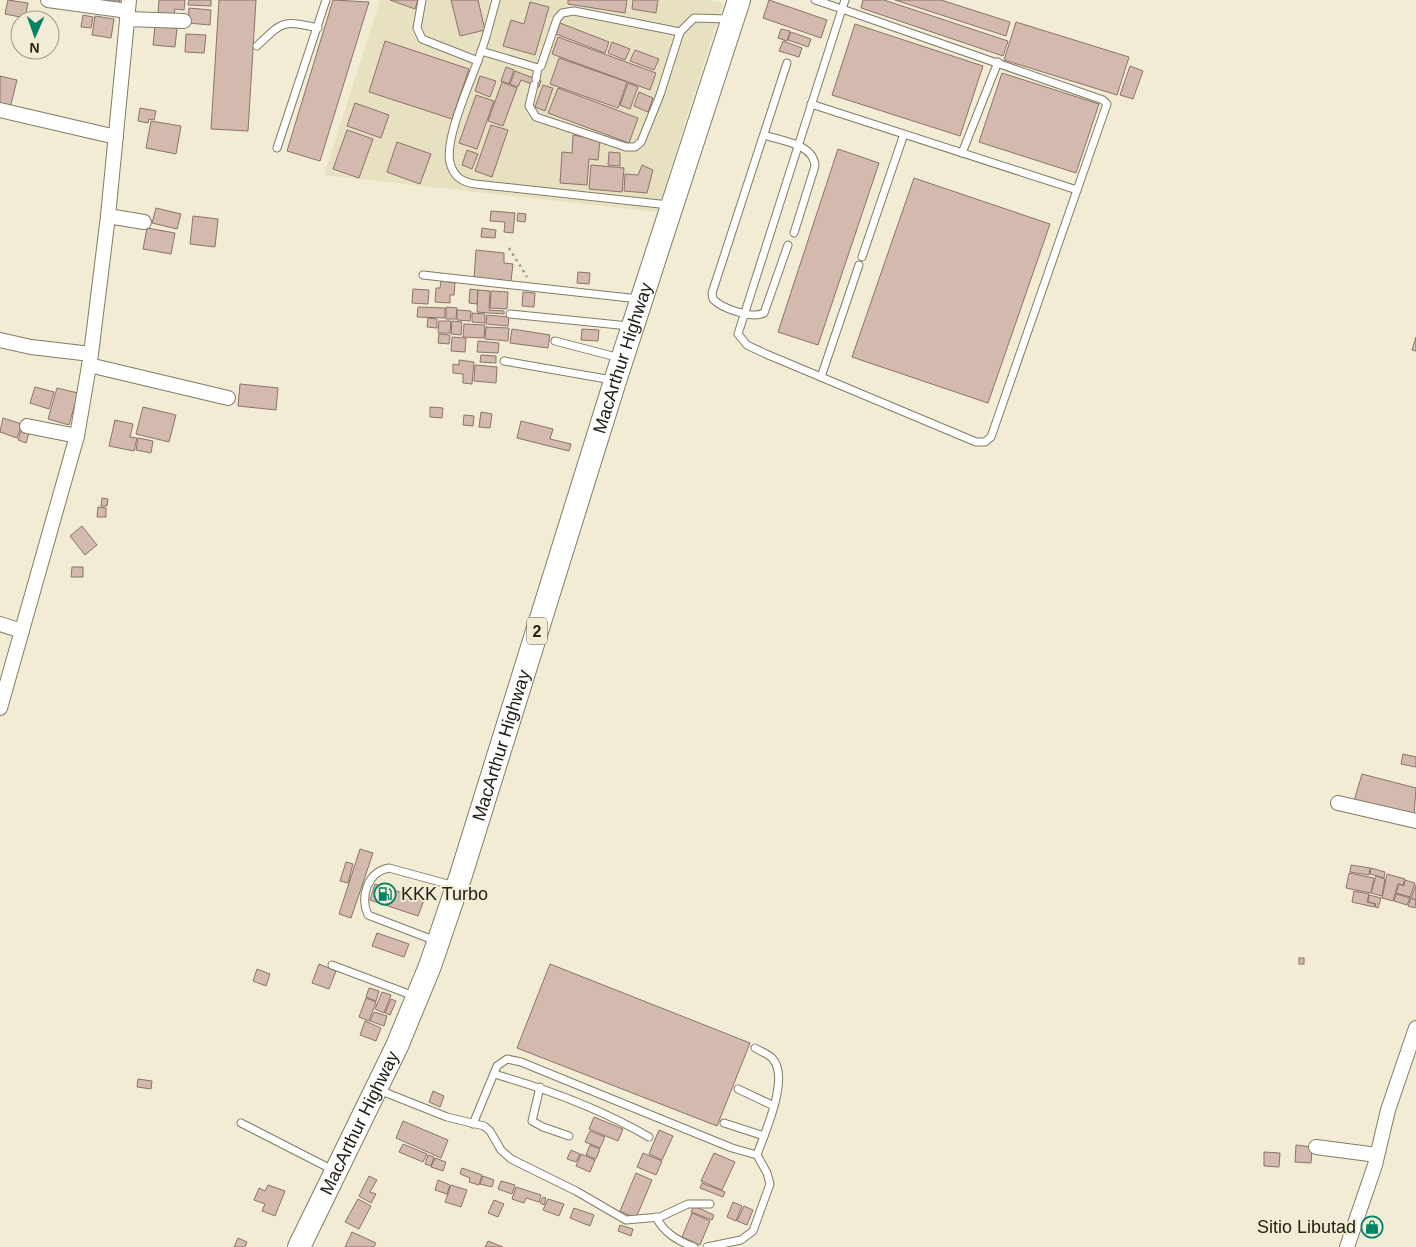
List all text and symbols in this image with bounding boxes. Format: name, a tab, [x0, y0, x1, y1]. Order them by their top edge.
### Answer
north arrow	[10, 10, 60, 60]
text: N	[29, 40, 40, 56]
street label: MacArthur Highway	[589, 280, 656, 436]
road number: 2	[527, 618, 547, 644]
street label: MacArthur Highway	[468, 667, 534, 823]
fuel station icon: KKK Turbo	[373, 882, 397, 906]
place label: KKK Turbo	[401, 884, 488, 904]
street label: MacArthur Highway	[316, 1048, 403, 1198]
shop icon: Sitio Libutad	[1360, 1215, 1384, 1239]
place label: Sitio Libutad	[1257, 1217, 1356, 1237]

